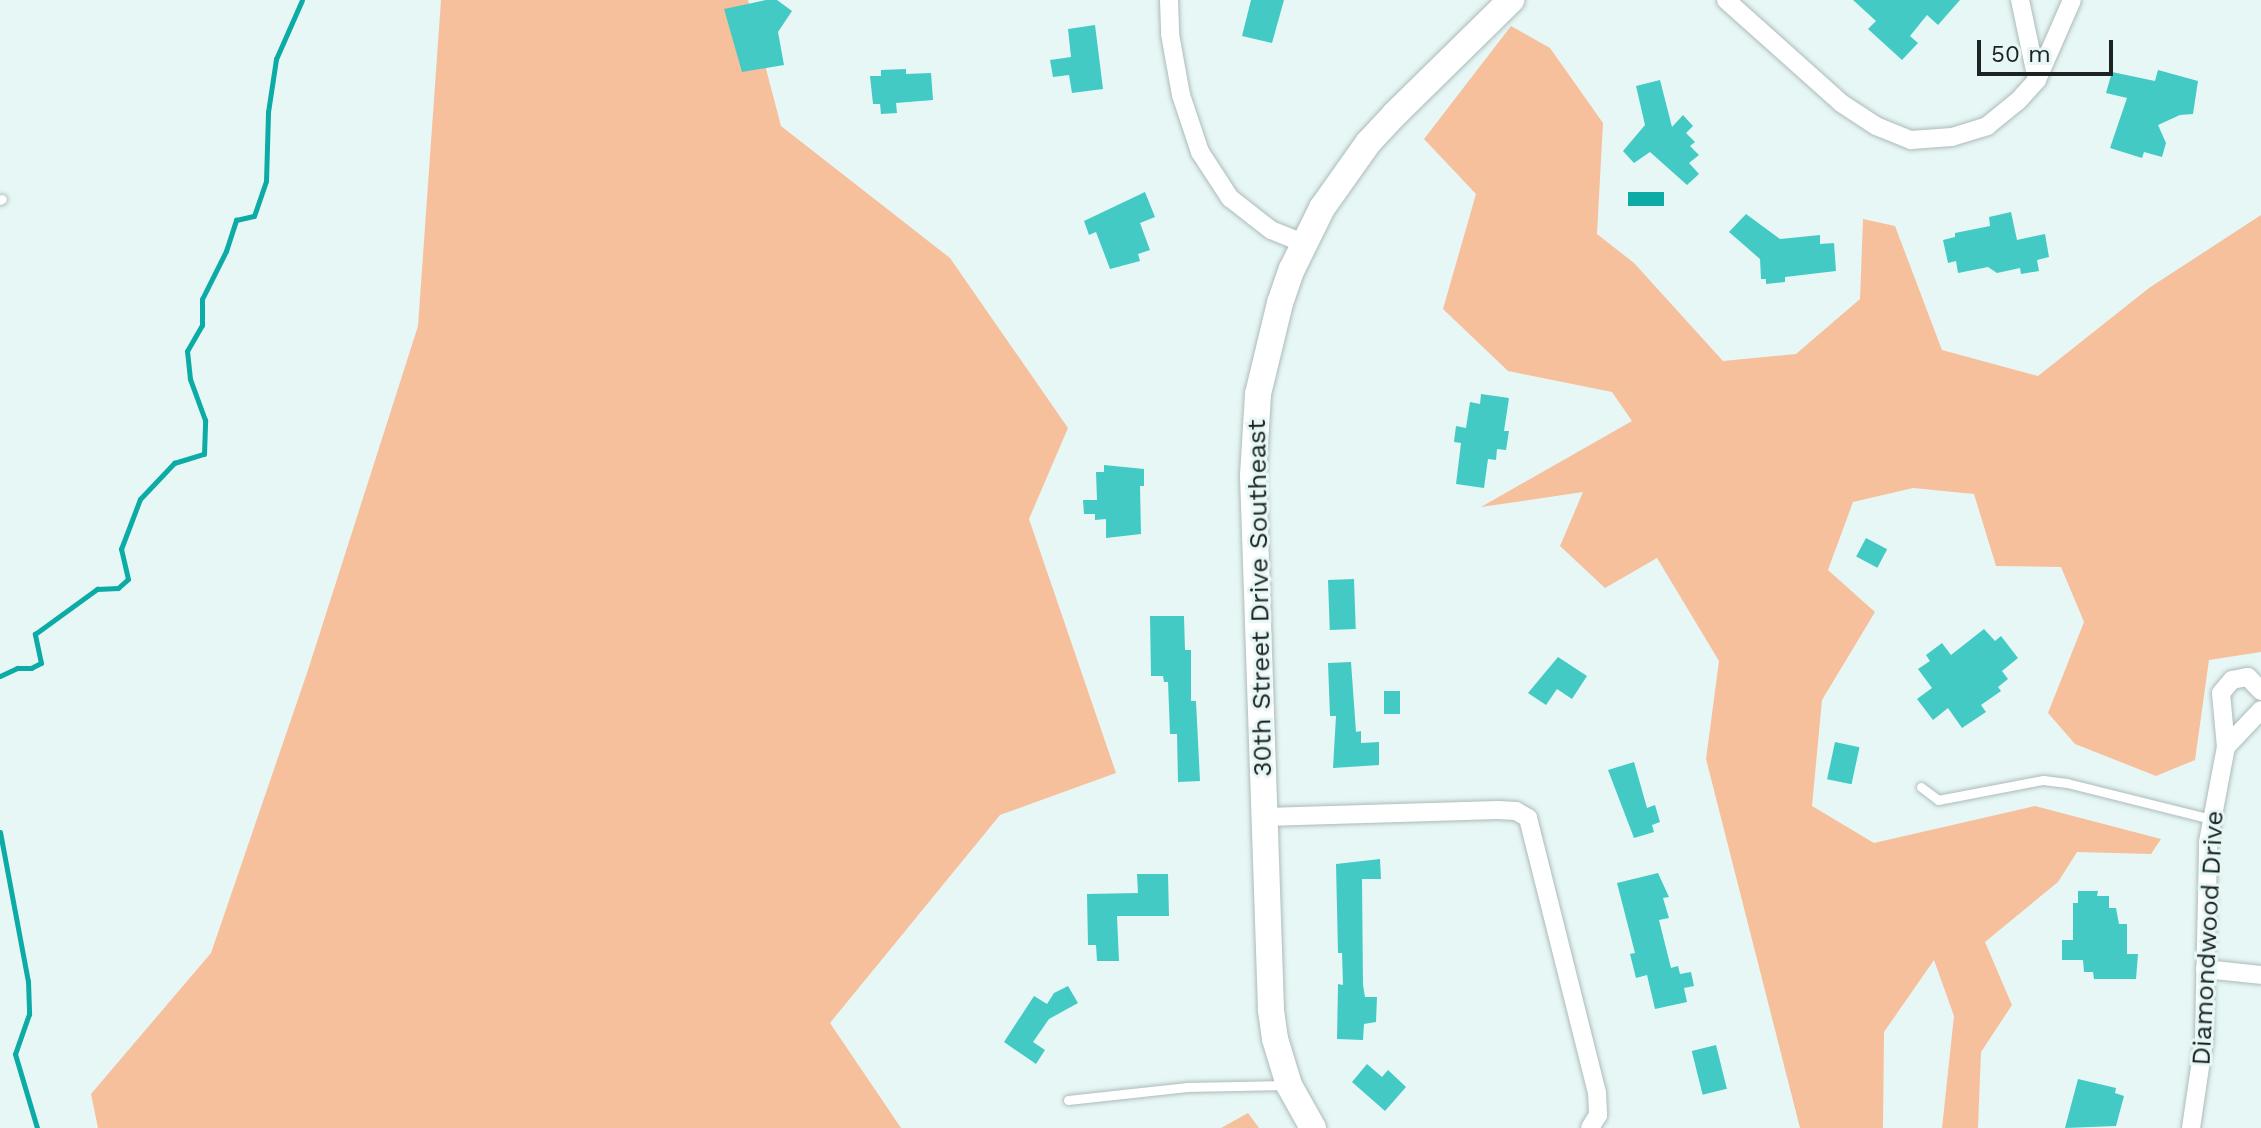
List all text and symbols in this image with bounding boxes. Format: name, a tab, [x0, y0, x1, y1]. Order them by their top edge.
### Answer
scale bar	[1981, 24, 2117, 74]
text: 50 m	[1991, 40, 2051, 68]
street label: 30th Street Drive Southeast	[1241, 419, 1279, 777]
street label: Diamondwood Drive	[2186, 810, 2230, 1066]

